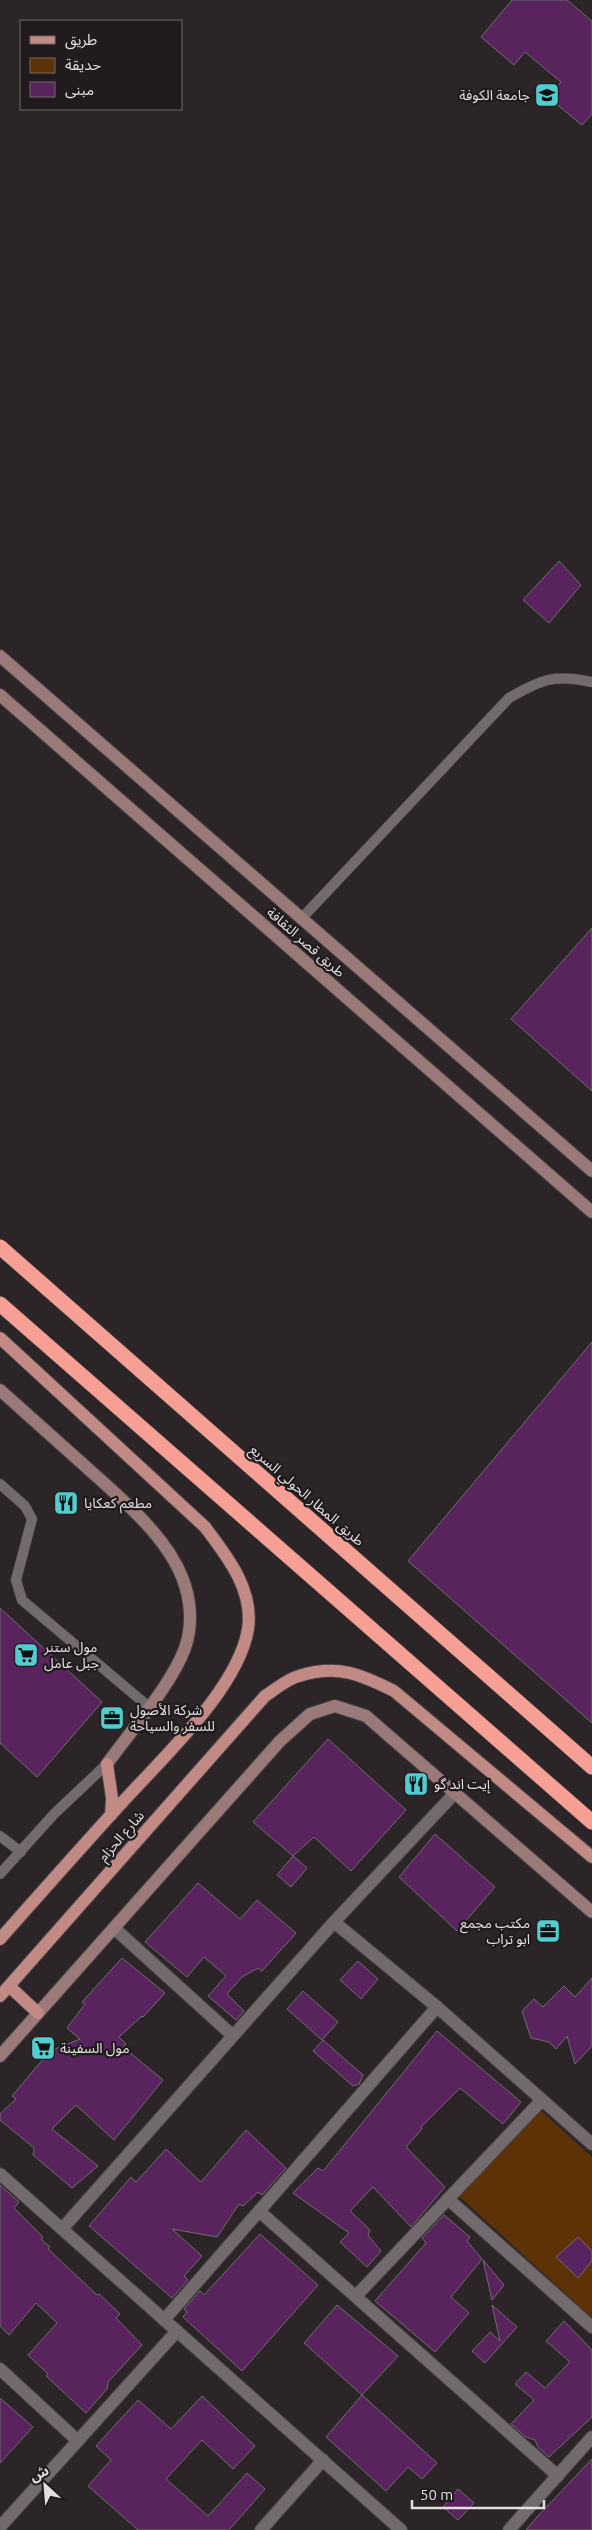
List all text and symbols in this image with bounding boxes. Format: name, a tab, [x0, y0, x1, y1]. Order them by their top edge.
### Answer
legend	[20, 20, 182, 110]
text: طريق	[65, 31, 97, 50]
text: حديقة	[65, 56, 101, 73]
text: مبنى	[65, 81, 94, 99]
school or university icon: جامعة الكوفة	[534, 82, 560, 108]
place label: جامعة الكوفة	[459, 87, 530, 104]
street label: طريق قصر الثقافة	[263, 904, 348, 982]
street label: طريق المطار الحولي السريع	[245, 1441, 367, 1551]
restaurant icon: مطعم كعكايا	[53, 1490, 79, 1516]
place label: مطعم كعكايا	[84, 1495, 152, 1514]
place label: مول ستنر جبل عامل	[43, 1639, 99, 1672]
supermarket icon: مول ستنر جبل عامل	[13, 1642, 39, 1668]
place label: شركة الأصول للسفر والسياحة	[130, 1702, 215, 1735]
office icon: شركة الأصول للسفر والسياحة	[99, 1705, 125, 1731]
restaurant icon: إيت اند گو	[403, 1771, 429, 1797]
place label: إيت اند گو	[434, 1776, 491, 1794]
street label: شارع الحزام	[95, 1807, 150, 1866]
place label: مكتب مجمع ابو تراب	[460, 1915, 530, 1948]
office icon: مكتب مجمع ابو تراب	[535, 1918, 561, 1944]
supermarket icon: مول السفينة	[30, 2035, 56, 2061]
place label: مول السفينة	[60, 2040, 130, 2057]
north arrow	[20, 2460, 70, 2510]
text: ش	[27, 2462, 51, 2485]
scale bar	[412, 2478, 544, 2510]
text: 50 m	[420, 2486, 453, 2503]

